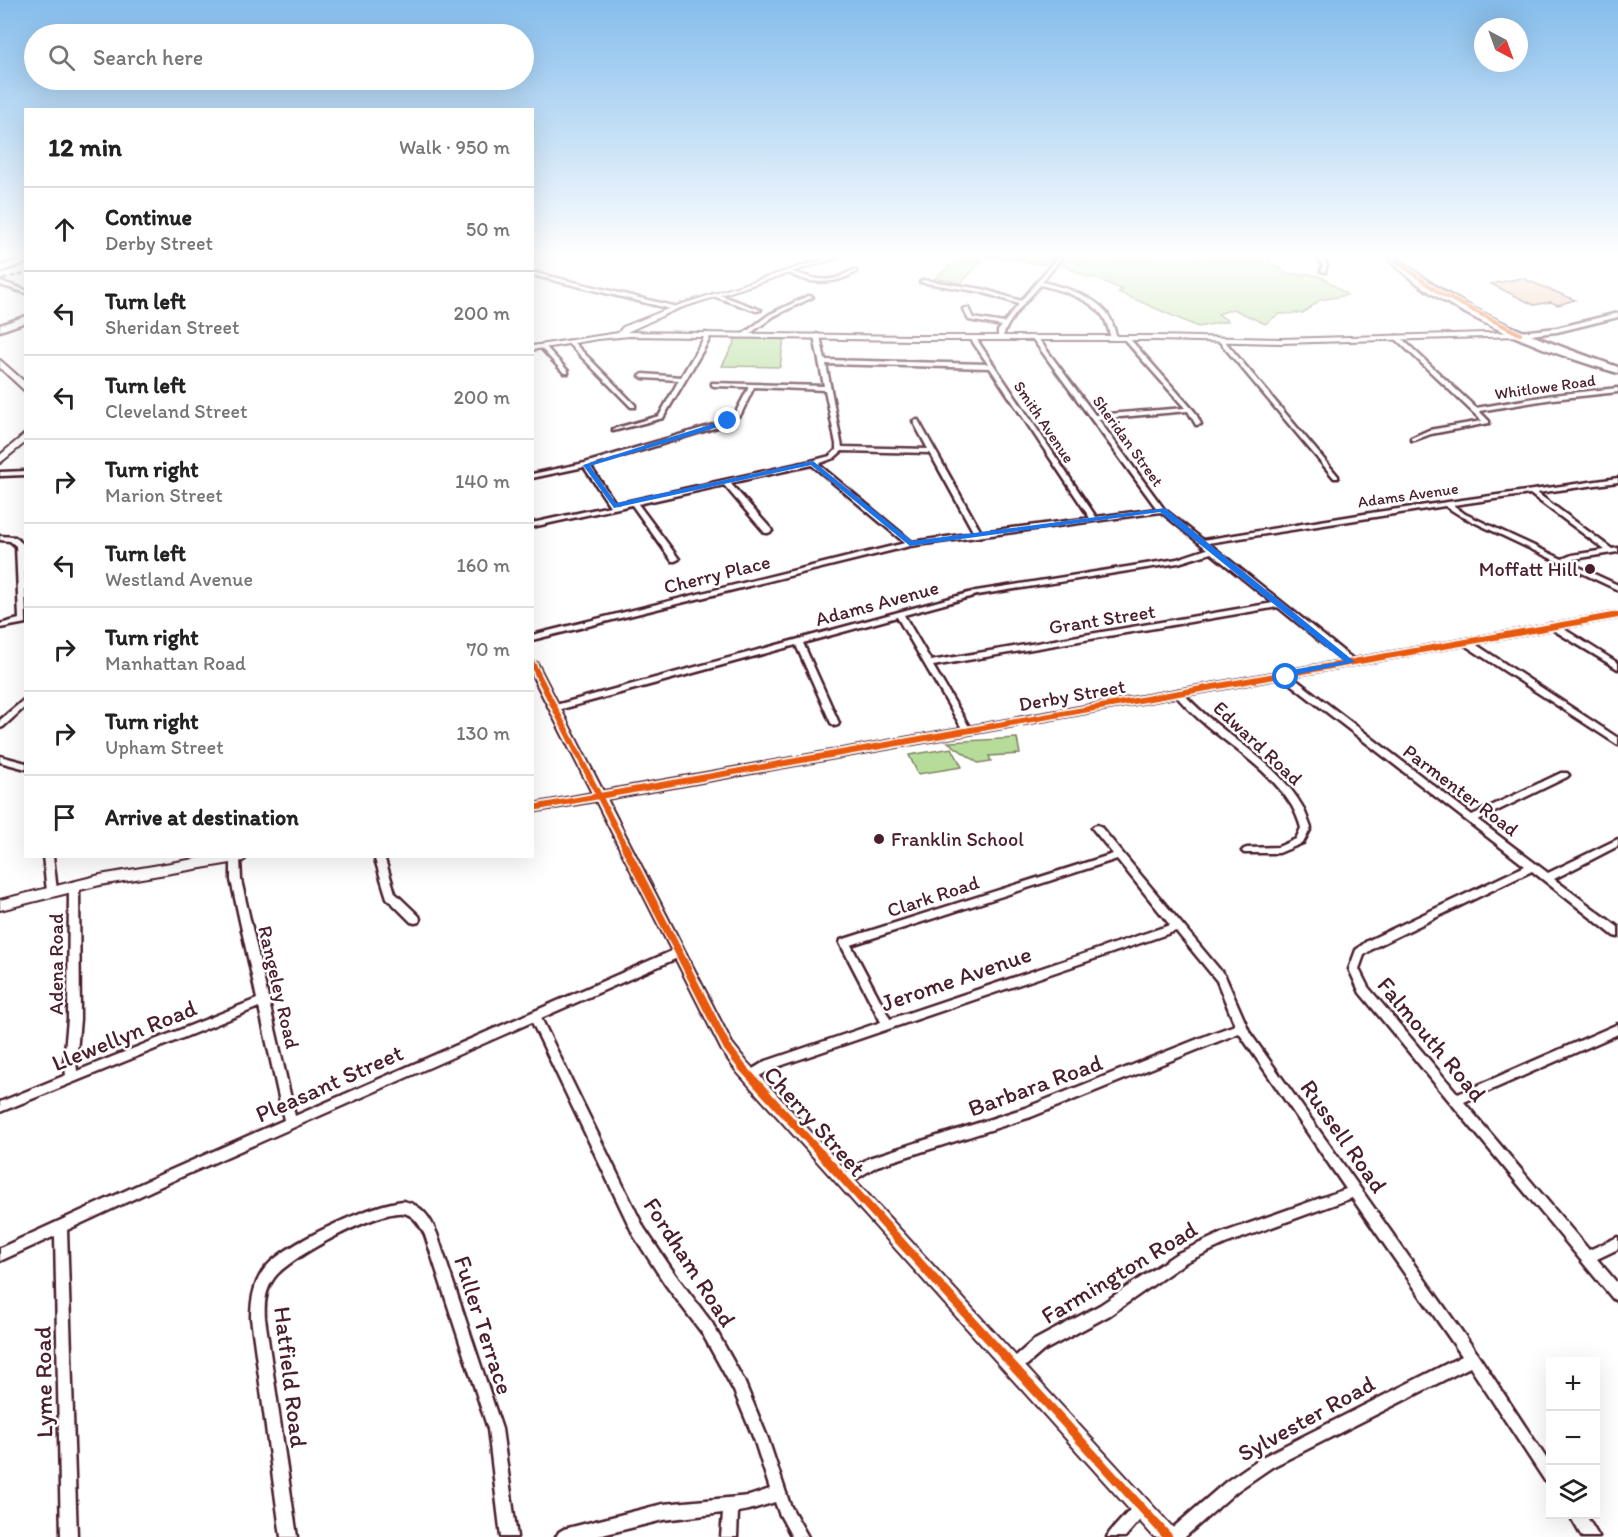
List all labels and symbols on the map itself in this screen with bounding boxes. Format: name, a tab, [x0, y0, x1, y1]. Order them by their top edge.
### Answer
north arrow	[1474, 18, 1528, 72]
street label: Whitlowe Road	[1493, 370, 1597, 403]
street label: Smith Avenue	[1010, 377, 1078, 467]
street label: Sheridan Street	[1089, 392, 1167, 490]
route end	[714, 407, 740, 433]
street label: Adams Avenue	[1356, 479, 1460, 511]
street label: Cherry Place	[661, 549, 773, 599]
place label: Moffatt Hill	[1479, 557, 1578, 581]
marker: Moffatt Hill	[1583, 562, 1597, 576]
street label: Adams Avenue	[813, 575, 941, 631]
street label: Grant Street	[1047, 599, 1157, 639]
route start	[1272, 663, 1298, 689]
street label: Derby Street	[1017, 674, 1127, 716]
street label: Edward Road	[1209, 696, 1308, 790]
street label: Parmenter Road	[1399, 739, 1524, 841]
place label: Franklin School	[891, 827, 1024, 851]
marker: Franklin School	[872, 832, 886, 846]
street label: Clark Road	[884, 870, 982, 922]
street label: Adena Road	[44, 913, 68, 1015]
street label: Rangeley Road	[253, 923, 305, 1051]
street label: Jerome Avenue	[877, 939, 1035, 1017]
street label: Falmouth Road	[1371, 971, 1493, 1108]
street label: Llewellyn Road	[47, 993, 201, 1077]
street label: Pleasant Street	[251, 1037, 407, 1129]
street label: Barbara Road	[964, 1047, 1106, 1123]
street label: Cherry Street	[758, 1060, 872, 1182]
street label: Russell Road	[1294, 1074, 1394, 1198]
street label: Fordham Road	[637, 1192, 743, 1332]
street label: Farmington Road	[1036, 1214, 1202, 1330]
street label: Fuller Terrace	[448, 1252, 520, 1398]
street label: Hatfield Road	[268, 1305, 314, 1449]
street label: Lyme Road	[28, 1326, 58, 1438]
street label: Sylvester Road	[1232, 1368, 1380, 1468]

